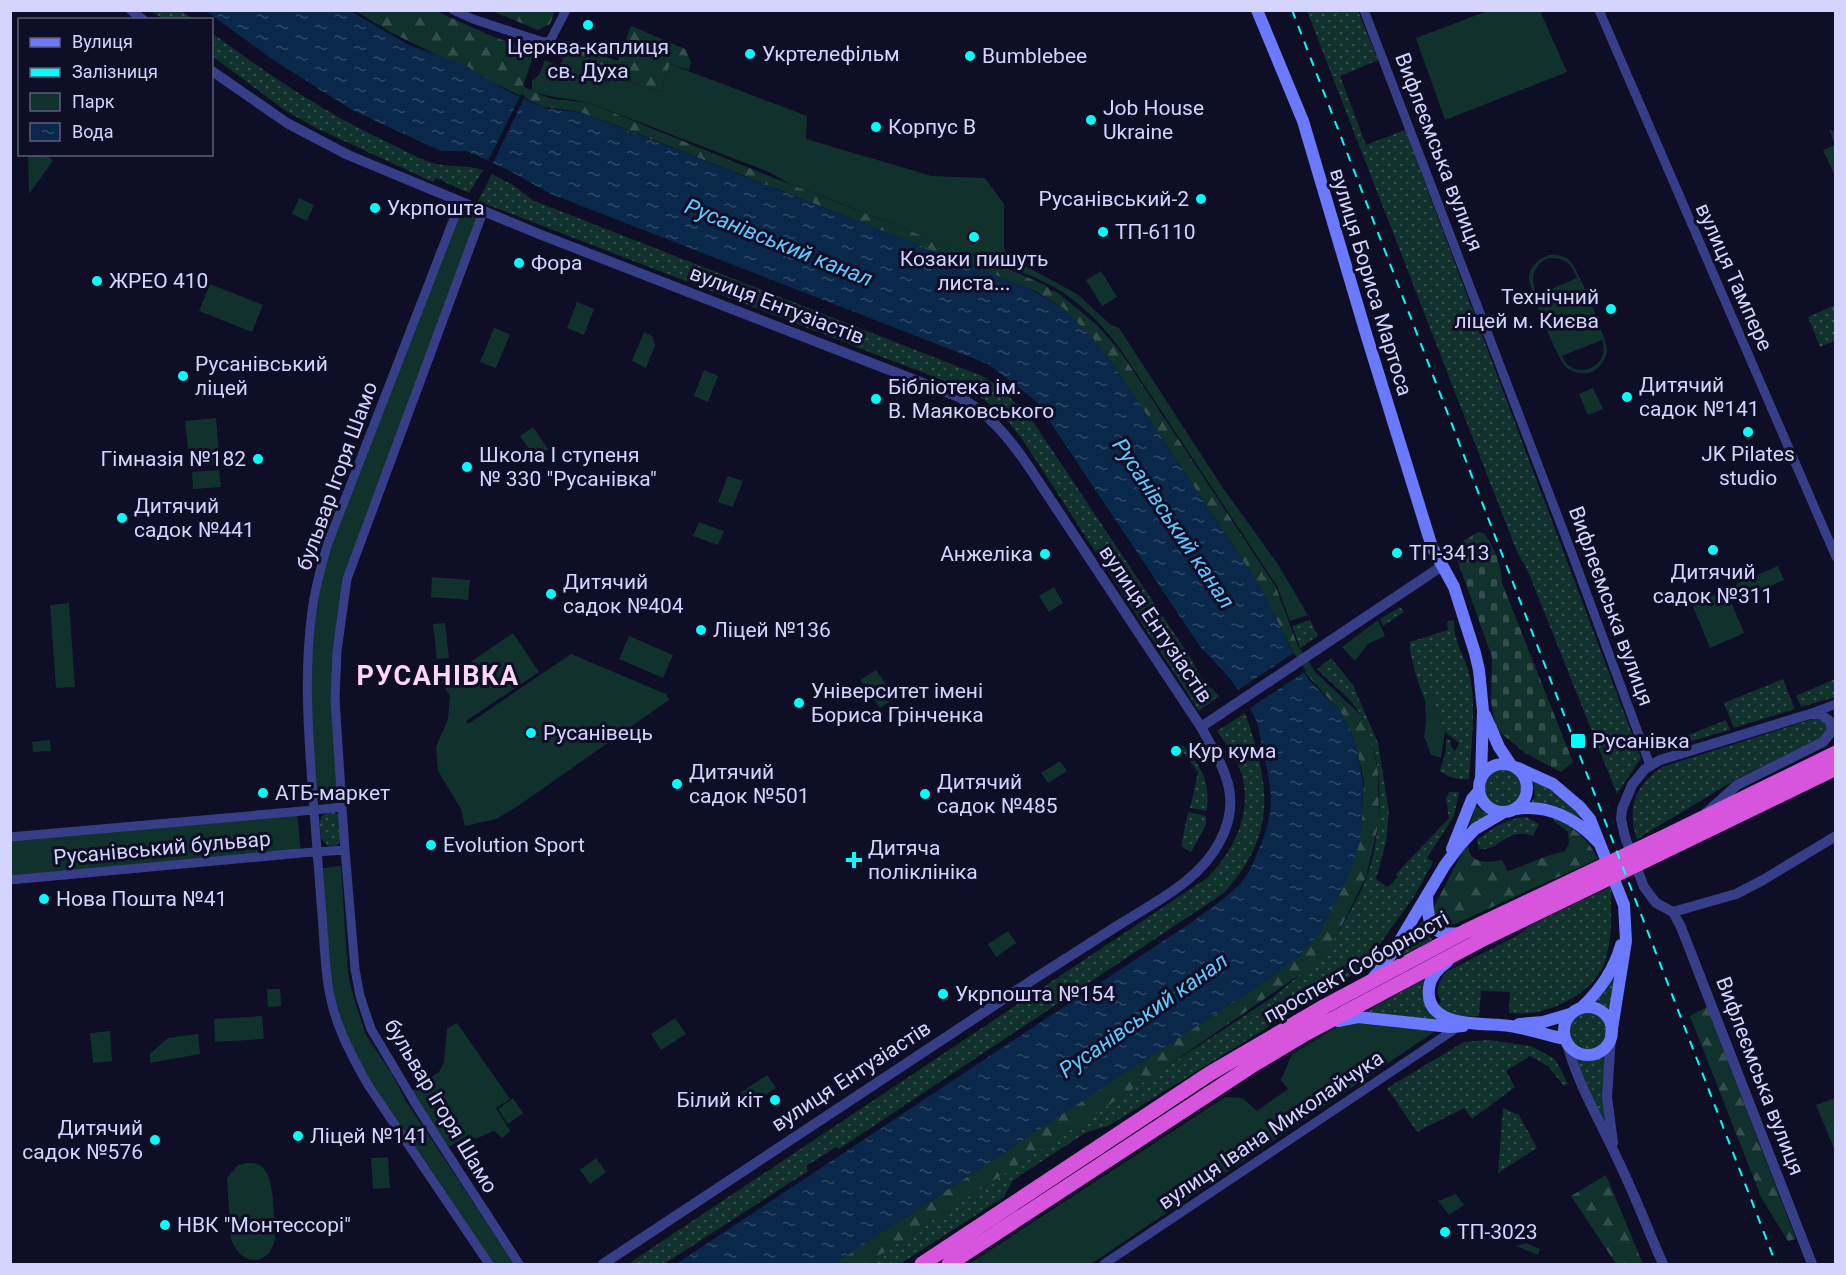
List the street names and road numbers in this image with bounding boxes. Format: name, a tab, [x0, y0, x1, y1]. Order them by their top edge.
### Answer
street label: Вифлеємська вулиця	[1390, 49, 1488, 255]
street label: вулиця Бориса Мартоса	[1325, 165, 1417, 399]
street label: вулиця Тампере	[1691, 199, 1777, 355]
street label: вулиця Ентузіастів	[687, 261, 867, 349]
street label: бульвар Ігоря Шамо	[292, 379, 382, 573]
street label: Вифлеємська вулиця	[1564, 503, 1658, 709]
street label: вулиця Ентузіастів	[1094, 541, 1218, 707]
street label: Русанівський бульвар	[52, 827, 272, 869]
street label: проспект Соборності	[1259, 906, 1453, 1028]
street label: Вифлеємська вулиця	[1711, 973, 1809, 1179]
street label: бульвар Ігоря Шамо	[380, 1015, 502, 1197]
street label: вулиця Ентузіастів	[767, 1016, 935, 1136]
street label: вулиця Івана Миколайчука	[1154, 1046, 1388, 1214]

